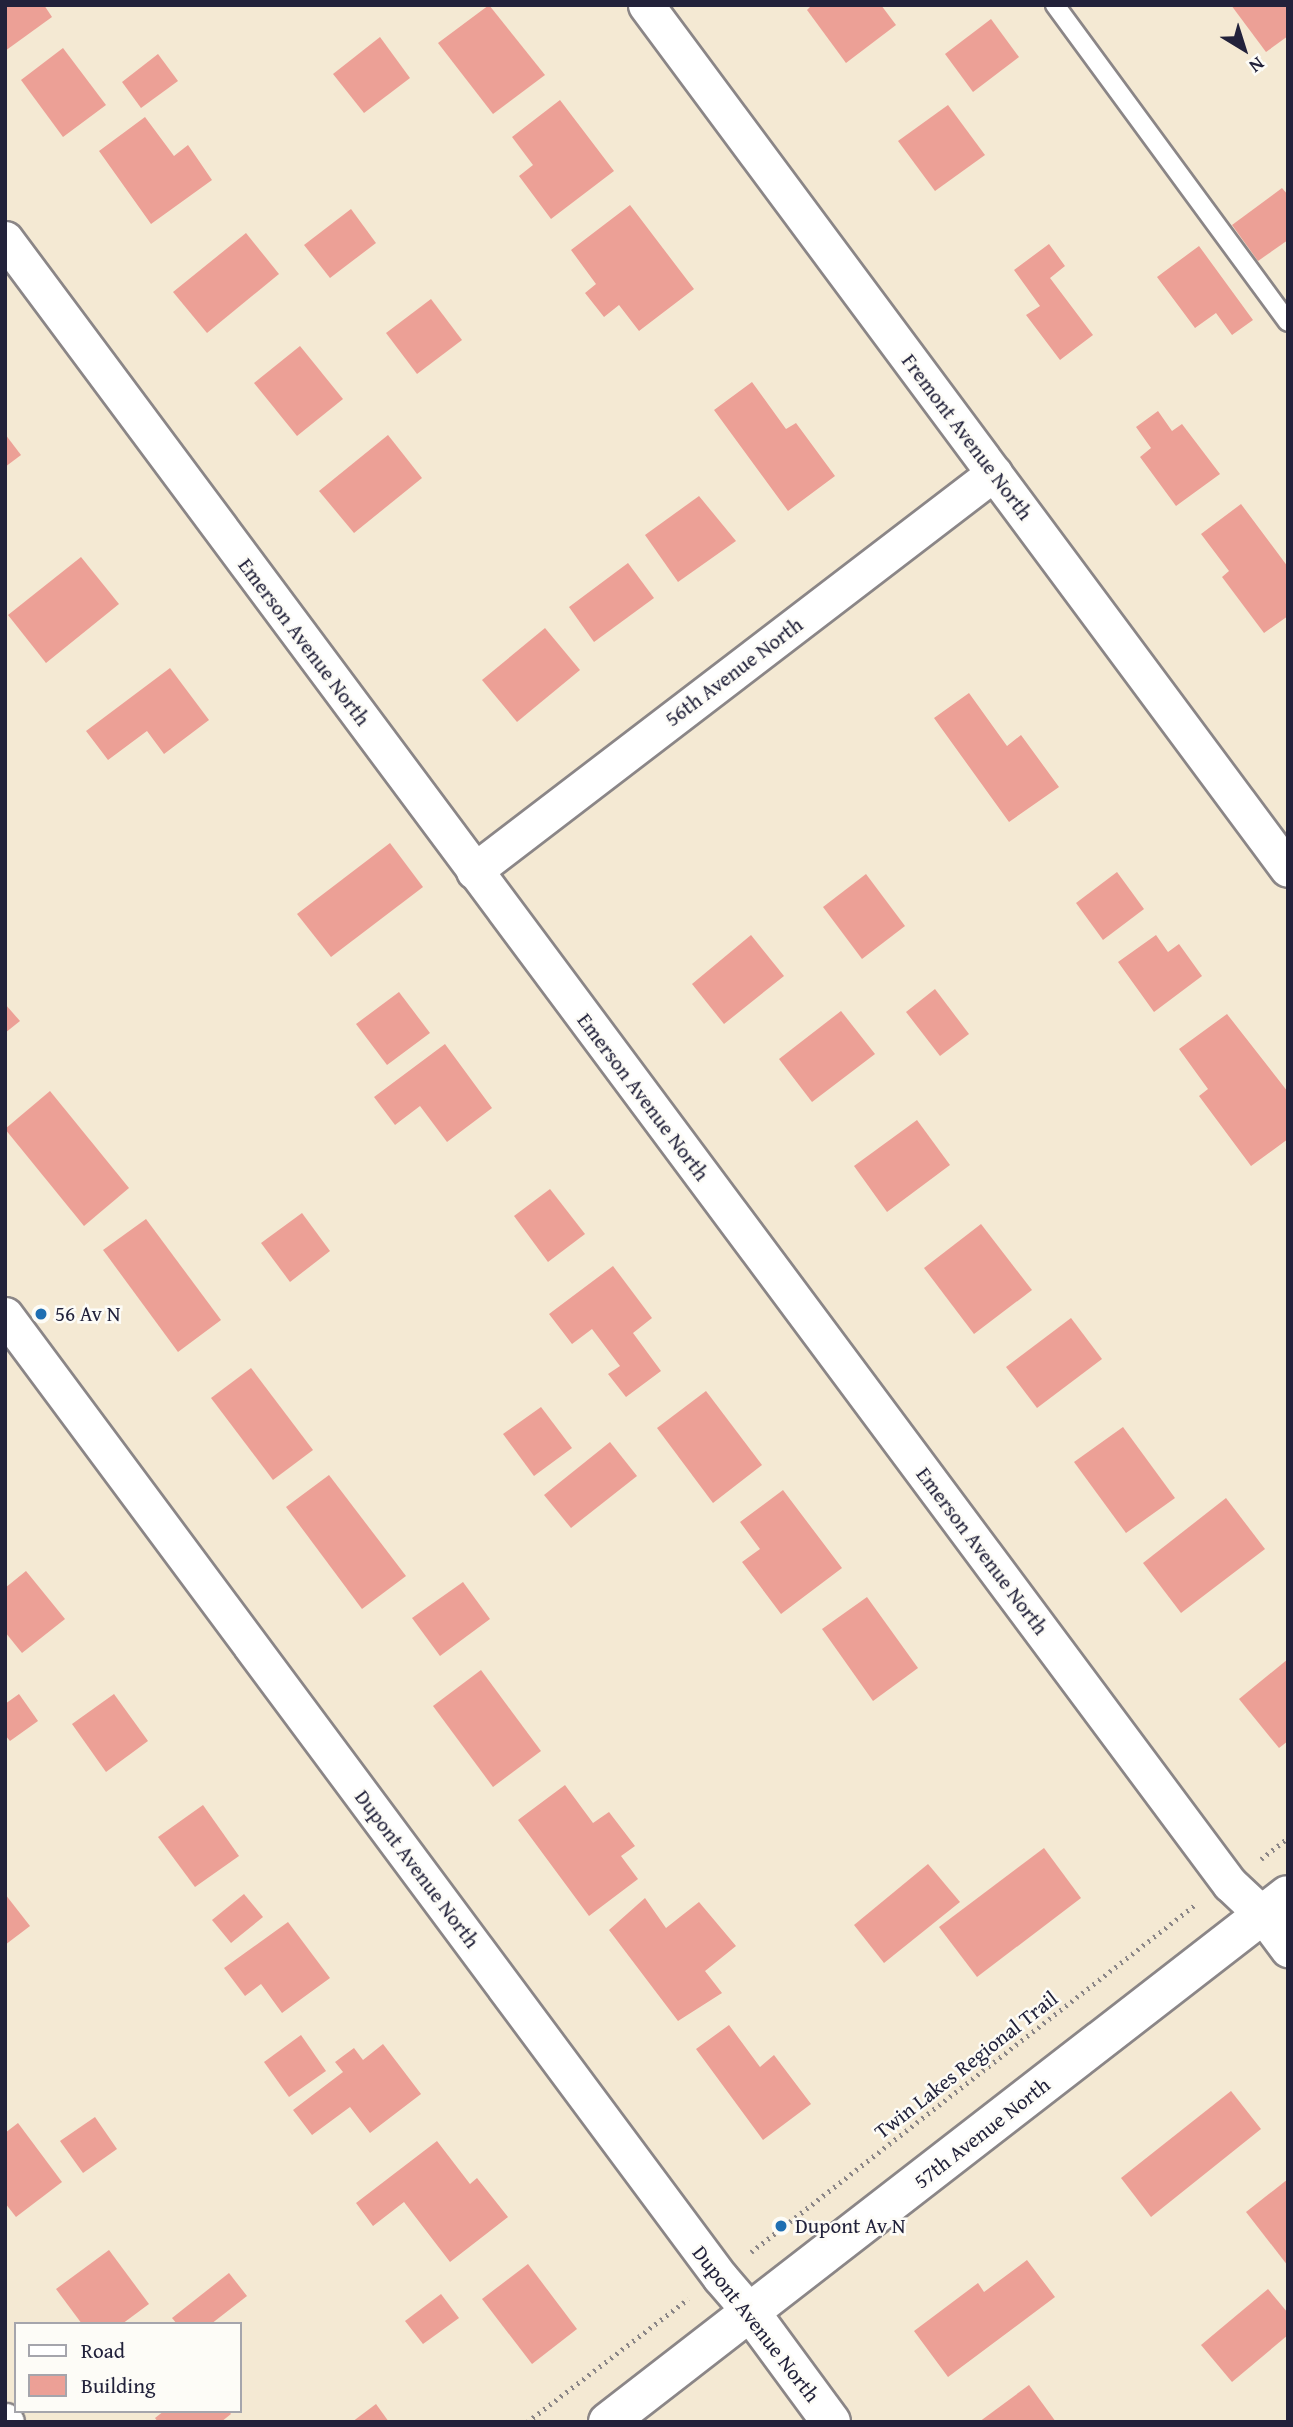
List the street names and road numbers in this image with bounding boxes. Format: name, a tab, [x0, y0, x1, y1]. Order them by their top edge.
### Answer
street label: Fremont Avenue North	[896, 349, 1038, 525]
street label: Emerson Avenue North	[233, 553, 375, 731]
street label: 56th Avenue North	[660, 612, 808, 732]
street label: Emerson Avenue North	[572, 1008, 714, 1186]
street label: Emerson Avenue North	[911, 1462, 1053, 1640]
street label: Dupont Avenue North	[349, 1785, 485, 1953]
street label: Twin Lakes Regional Trail	[869, 1986, 1063, 2144]
street label: 57th Avenue North	[909, 2072, 1055, 2194]
street label: Dupont Avenue North	[687, 2241, 825, 2407]

